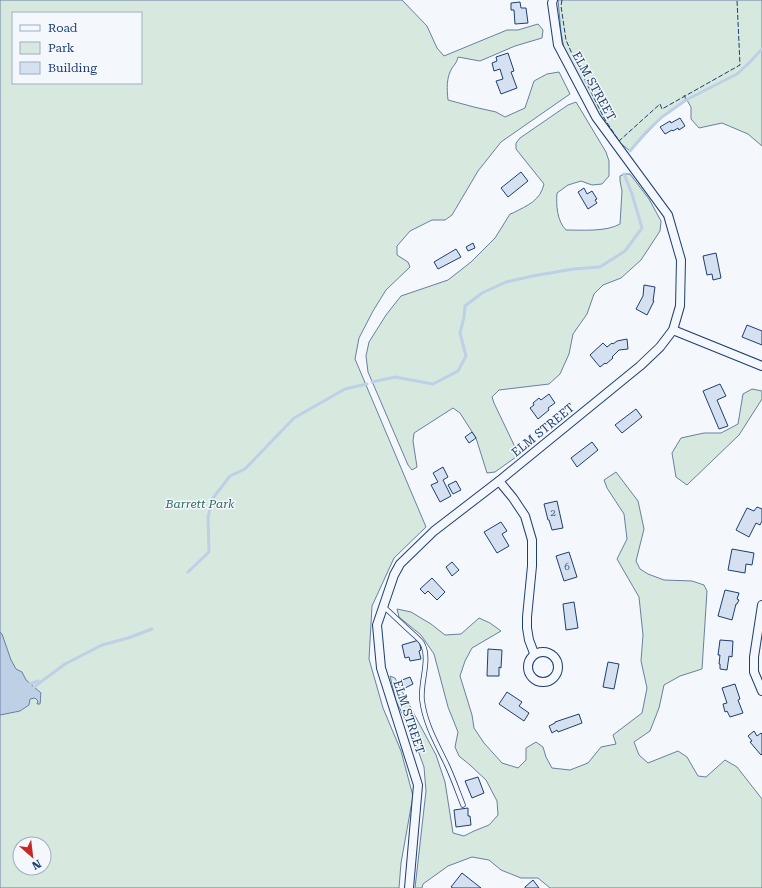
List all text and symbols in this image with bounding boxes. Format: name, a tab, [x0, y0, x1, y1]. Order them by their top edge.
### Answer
legend	[12, 12, 142, 84]
text: Road	[48, 21, 78, 35]
text: Park	[48, 41, 75, 55]
street label: ELM STREET	[569, 49, 619, 123]
text: Building	[48, 61, 97, 75]
street label: ELM STREET	[509, 400, 577, 460]
park label: Barrett Park	[164, 497, 235, 511]
house number: 2	[550, 507, 556, 518]
house number: 6	[564, 561, 570, 572]
street label: ELM STREET	[391, 678, 427, 756]
north arrow	[12, 836, 52, 876]
text: N	[29, 857, 43, 872]

